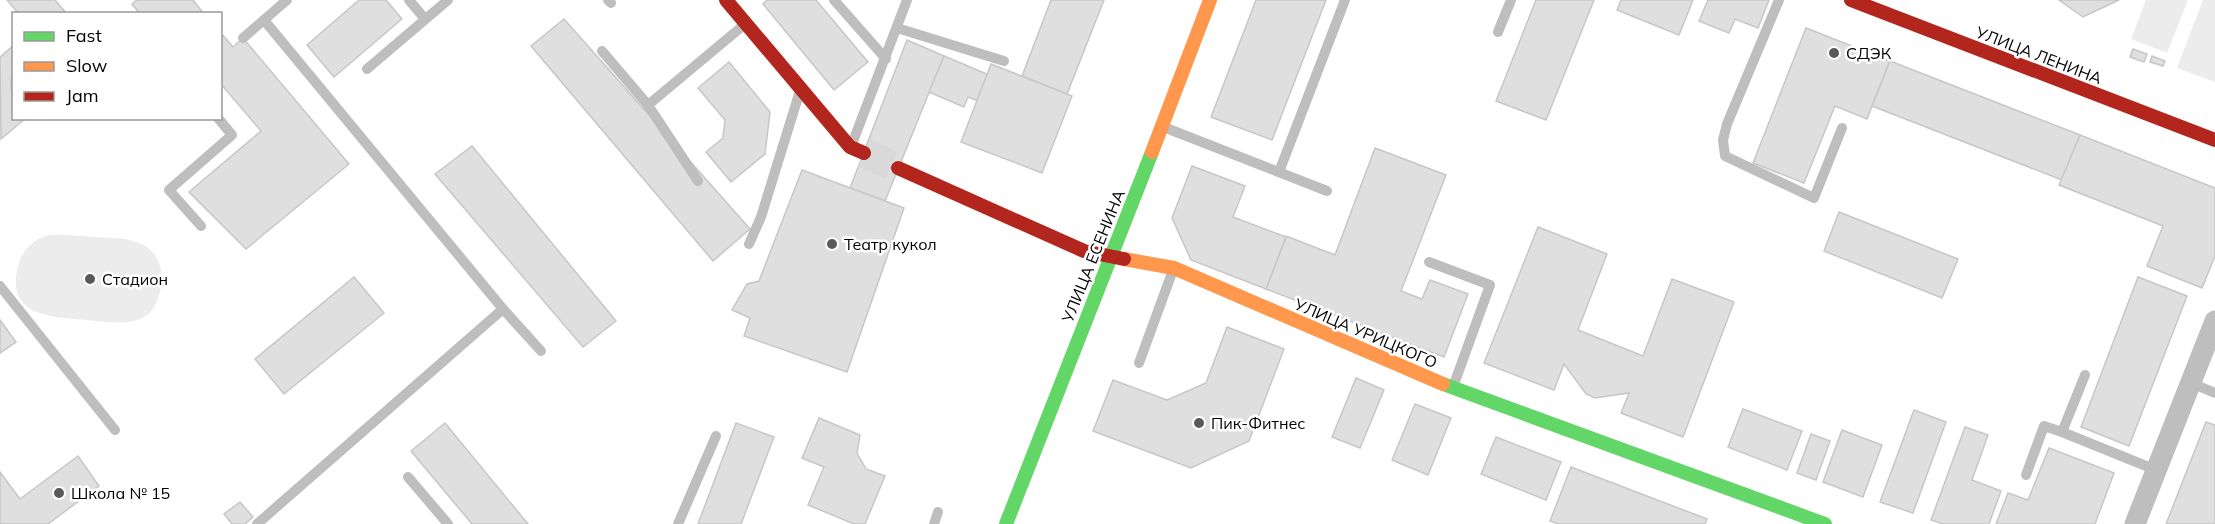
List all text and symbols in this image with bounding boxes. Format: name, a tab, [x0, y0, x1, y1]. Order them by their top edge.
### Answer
legend	[12, 12, 222, 120]
street label: УЛИЦА ЛЕНИНА	[1972, 21, 2105, 88]
text: Fast	[66, 24, 102, 47]
place label: СДЭК	[1846, 43, 1892, 63]
marker: СДЭК	[1827, 46, 1841, 60]
text: Slow	[66, 54, 108, 77]
text: Jam	[66, 84, 99, 107]
street label: УЛИЦА ЕСЕНИНА	[1057, 186, 1129, 326]
place label: Театр кукол	[844, 234, 937, 254]
marker: Театр кукол	[825, 237, 839, 251]
place label: Стадион	[102, 269, 168, 289]
marker: Стадион	[83, 272, 97, 286]
street label: УЛИЦА УРИЦКОГО	[1291, 293, 1440, 372]
place label: Пик-Фитнес	[1211, 413, 1305, 433]
marker: Пик-Фитнес	[1192, 416, 1206, 430]
place label: Школа № 15	[71, 483, 170, 503]
marker: Школа № 15	[52, 486, 66, 500]

